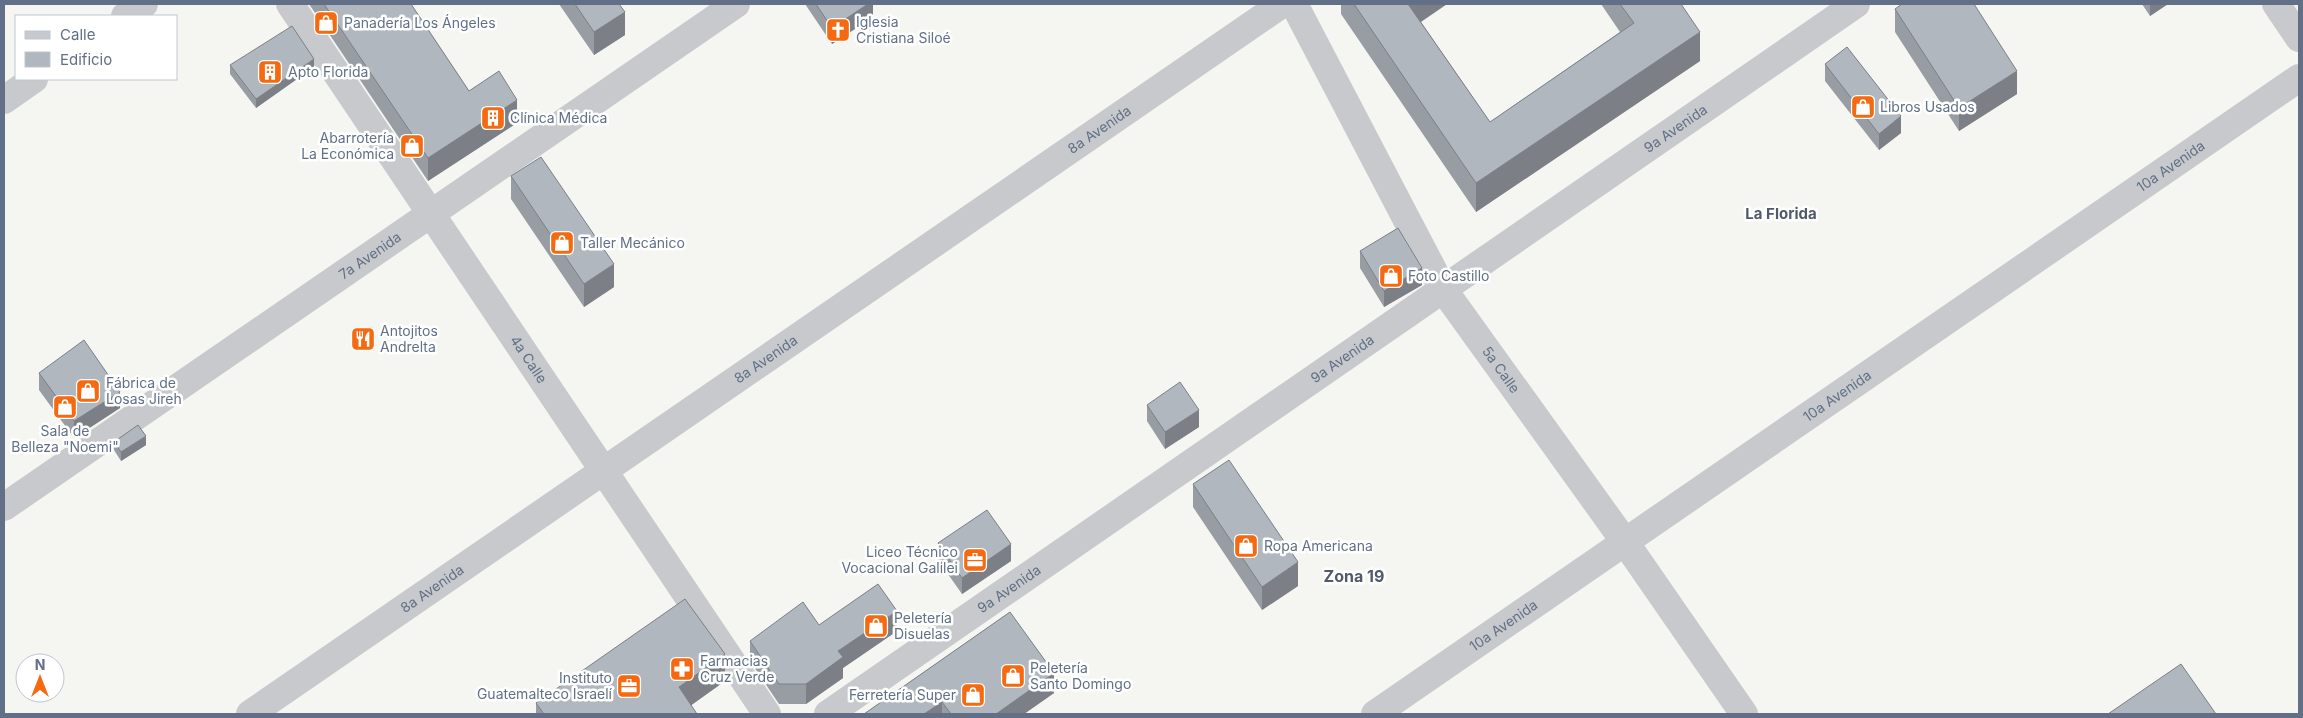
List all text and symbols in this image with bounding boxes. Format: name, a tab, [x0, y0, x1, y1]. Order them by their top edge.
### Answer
shop icon: Panadería Los Ángeles	[313, 10, 339, 36]
place label: Iglesia Cristiana Siloé	[856, 13, 951, 46]
place label: Panadería Los Ángeles	[344, 14, 496, 31]
legend	[15, 15, 178, 80]
church icon: Iglesia Cristiana Siloé	[825, 17, 851, 43]
text: Calle	[60, 25, 95, 44]
text: Edificio	[60, 50, 112, 69]
building icon: Apto Florida	[257, 59, 283, 85]
place label: Apto Florida	[288, 63, 368, 80]
shop icon: Libros Usados	[1850, 94, 1876, 120]
place label: Libros Usados	[1880, 98, 1975, 115]
street label: 9a Avenida	[1640, 100, 1710, 156]
street label: 8a Avenida	[1064, 101, 1134, 157]
building icon: Clínica Médica	[480, 105, 506, 131]
place label: Clínica Médica	[510, 109, 607, 126]
place label: Abarrotería La Económica	[301, 129, 394, 162]
shop icon: Abarrotería La Económica	[399, 133, 425, 159]
street label: 10a Avenida	[2133, 136, 2208, 195]
district label: La Florida	[1745, 204, 1817, 223]
street label: 7a Avenida	[335, 228, 404, 282]
shop icon: Taller Mecánico	[549, 230, 575, 256]
place label: Taller Mecánico	[580, 234, 685, 251]
shop icon: Foto Castillo	[1378, 263, 1404, 289]
place label: Foto Castillo	[1408, 267, 1490, 284]
place label: Antojitos Andrelta	[380, 322, 438, 355]
restaurant icon: Antojitos Andrelta	[350, 326, 376, 352]
street label: 8a Avenida	[731, 331, 800, 386]
street label: 9a Avenida	[1307, 331, 1377, 386]
street label: 4a Calle	[507, 332, 551, 386]
street label: 5a Calle	[1479, 343, 1524, 396]
street label: 10a Avenida	[1799, 366, 1874, 425]
place label: Fábrica de Losas Jireh	[106, 374, 182, 407]
shop icon: Fábrica de Losas Jireh	[75, 378, 101, 404]
shop icon: Sala de Belleza "Noemi"	[52, 394, 78, 420]
place label: Sala de Belleza "Noemi"	[11, 422, 119, 455]
shop icon: Ropa Americana	[1233, 533, 1259, 559]
place label: Ropa Americana	[1264, 537, 1373, 554]
place label: Liceo Técnico Vocacional Galilei	[841, 543, 958, 576]
office icon: Liceo Técnico Vocacional Galilei	[962, 547, 988, 573]
street label: 8a Avenida	[397, 561, 467, 616]
street label: 9a Avenida	[974, 561, 1044, 616]
district label: Zona 19	[1324, 566, 1384, 586]
street label: 10a Avenida	[1466, 596, 1541, 655]
place label: Peletería Disuelas	[894, 609, 952, 642]
shop icon: Peletería Disuelas	[863, 613, 889, 639]
place label: Farmacias Cruz Verde	[700, 652, 774, 685]
north arrow	[15, 653, 65, 703]
text: N	[35, 656, 45, 673]
pharmacy icon: Farmacias Cruz Verde	[669, 656, 695, 682]
place label: Peletería Santo Domingo	[1030, 659, 1131, 692]
shop icon: Peletería Santo Domingo	[1000, 663, 1026, 689]
place label: Instituto Guatemalteco Israelí	[477, 669, 613, 702]
office icon: Instituto Guatemalteco Israelí	[616, 673, 642, 699]
shop icon: Ferretería Super	[960, 682, 986, 708]
place label: Ferretería Super	[849, 686, 956, 703]

